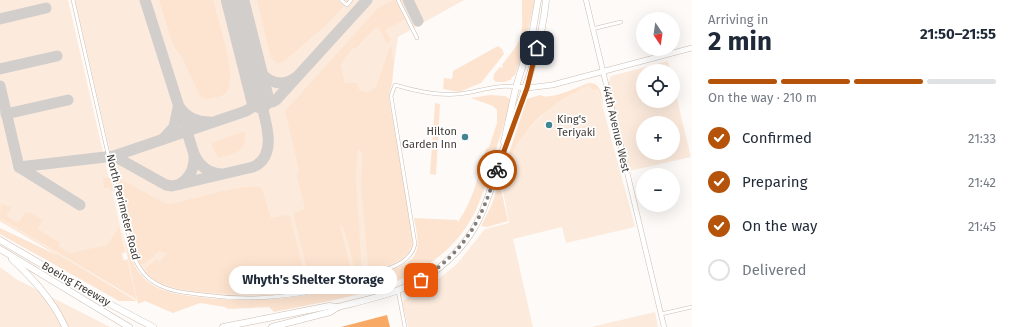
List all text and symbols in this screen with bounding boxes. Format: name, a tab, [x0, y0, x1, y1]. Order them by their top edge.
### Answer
north arrow	[636, 12, 680, 56]
map controls	[636, 12, 680, 212]
text: Arriving in	[708, 12, 768, 27]
text: 21:50–21:55	[920, 25, 996, 43]
text: 2 min	[708, 26, 772, 57]
pin	[520, 31, 554, 65]
icon: home	[526, 37, 548, 59]
button: locate	[636, 64, 680, 108]
street label: 44th Avenue West	[600, 84, 632, 174]
text: On the way · 210 m	[708, 90, 817, 105]
place label: King's Teriyaki	[557, 113, 595, 139]
button: +	[636, 116, 680, 160]
marker: King's Teriyaki	[544, 120, 554, 130]
place label: Hilton Garden Inn	[402, 125, 457, 151]
icon: check	[708, 127, 730, 149]
text: Confirmed	[742, 129, 812, 147]
text: 21:33	[968, 131, 996, 146]
marker: Hilton Garden Inn	[460, 132, 470, 142]
courier	[477, 150, 517, 190]
street label: North Perimeter Road	[104, 153, 142, 261]
icon: bike	[486, 159, 508, 181]
button: −	[636, 168, 680, 212]
icon: check	[708, 171, 730, 193]
text: Preparing	[742, 173, 807, 191]
text: 21:42	[968, 175, 996, 190]
icon: check	[708, 215, 730, 237]
text: On the way	[742, 217, 817, 235]
text: 21:45	[968, 219, 996, 234]
street label: Boeing Freeway	[39, 259, 113, 309]
text: Delivered	[742, 261, 806, 279]
pin	[404, 263, 438, 297]
callout: Whyth's Shelter Storage	[229, 266, 397, 294]
icon: bag	[410, 269, 432, 291]
text: Whyth's Shelter Storage	[242, 272, 384, 287]

